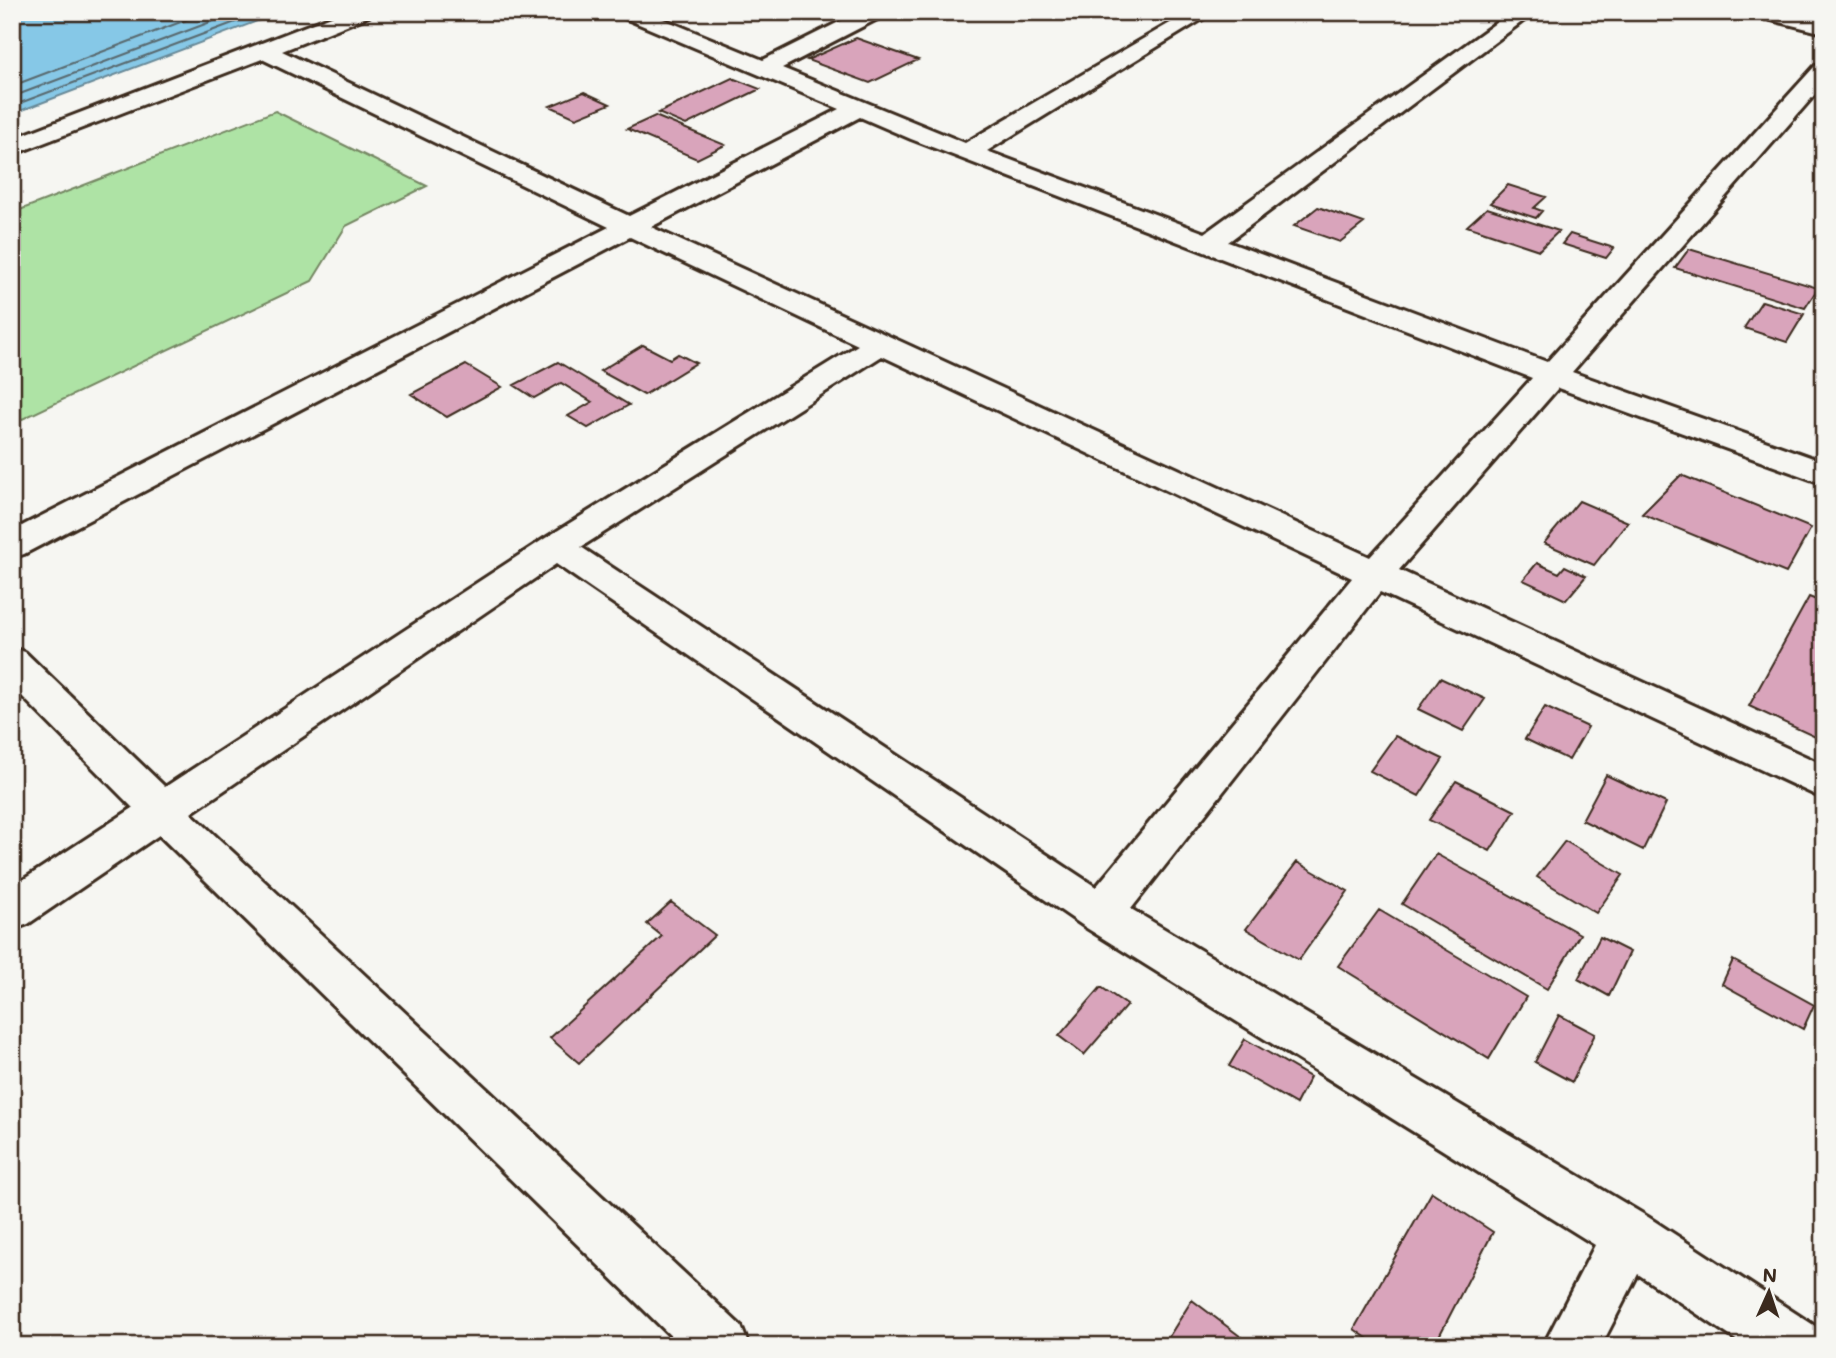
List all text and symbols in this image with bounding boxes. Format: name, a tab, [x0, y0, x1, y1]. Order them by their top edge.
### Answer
north arrow	[1734, 1256, 1804, 1326]
text: N	[1762, 1262, 1778, 1287]

